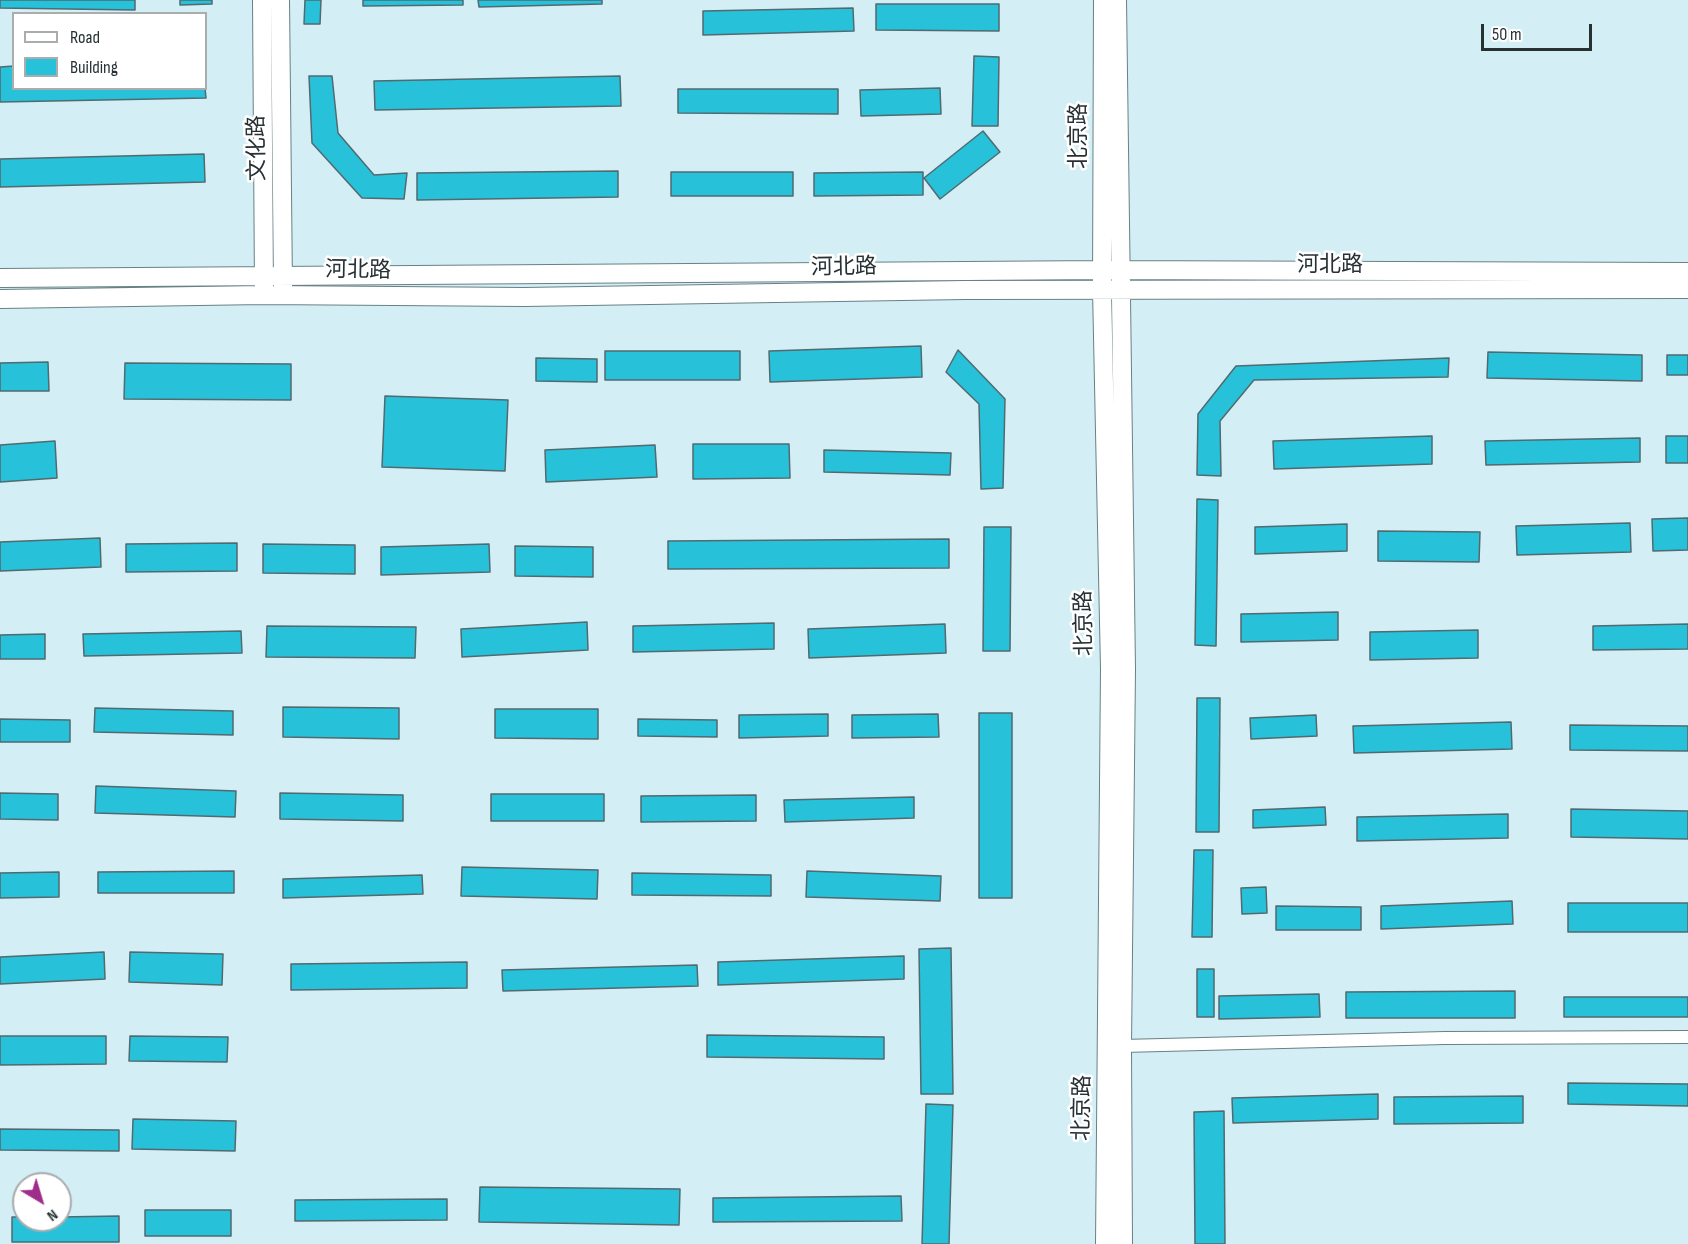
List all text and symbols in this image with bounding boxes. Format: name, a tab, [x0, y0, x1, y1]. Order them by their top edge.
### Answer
legend	[12, 12, 207, 90]
scale bar	[1484, 12, 1595, 50]
text: 50 m	[1492, 24, 1522, 45]
text: Road	[70, 27, 100, 48]
text: Building	[70, 57, 118, 78]
street label: 北京路	[1066, 103, 1092, 169]
street label: 文化路	[244, 115, 272, 181]
street label: 河北路	[1297, 252, 1363, 278]
street label: 河北路	[811, 254, 877, 282]
street label: 河北路	[325, 257, 391, 285]
street label: 北京路	[1071, 590, 1099, 656]
street label: 北京路	[1069, 1075, 1097, 1141]
north arrow	[12, 1172, 72, 1232]
text: N	[43, 1205, 61, 1225]

